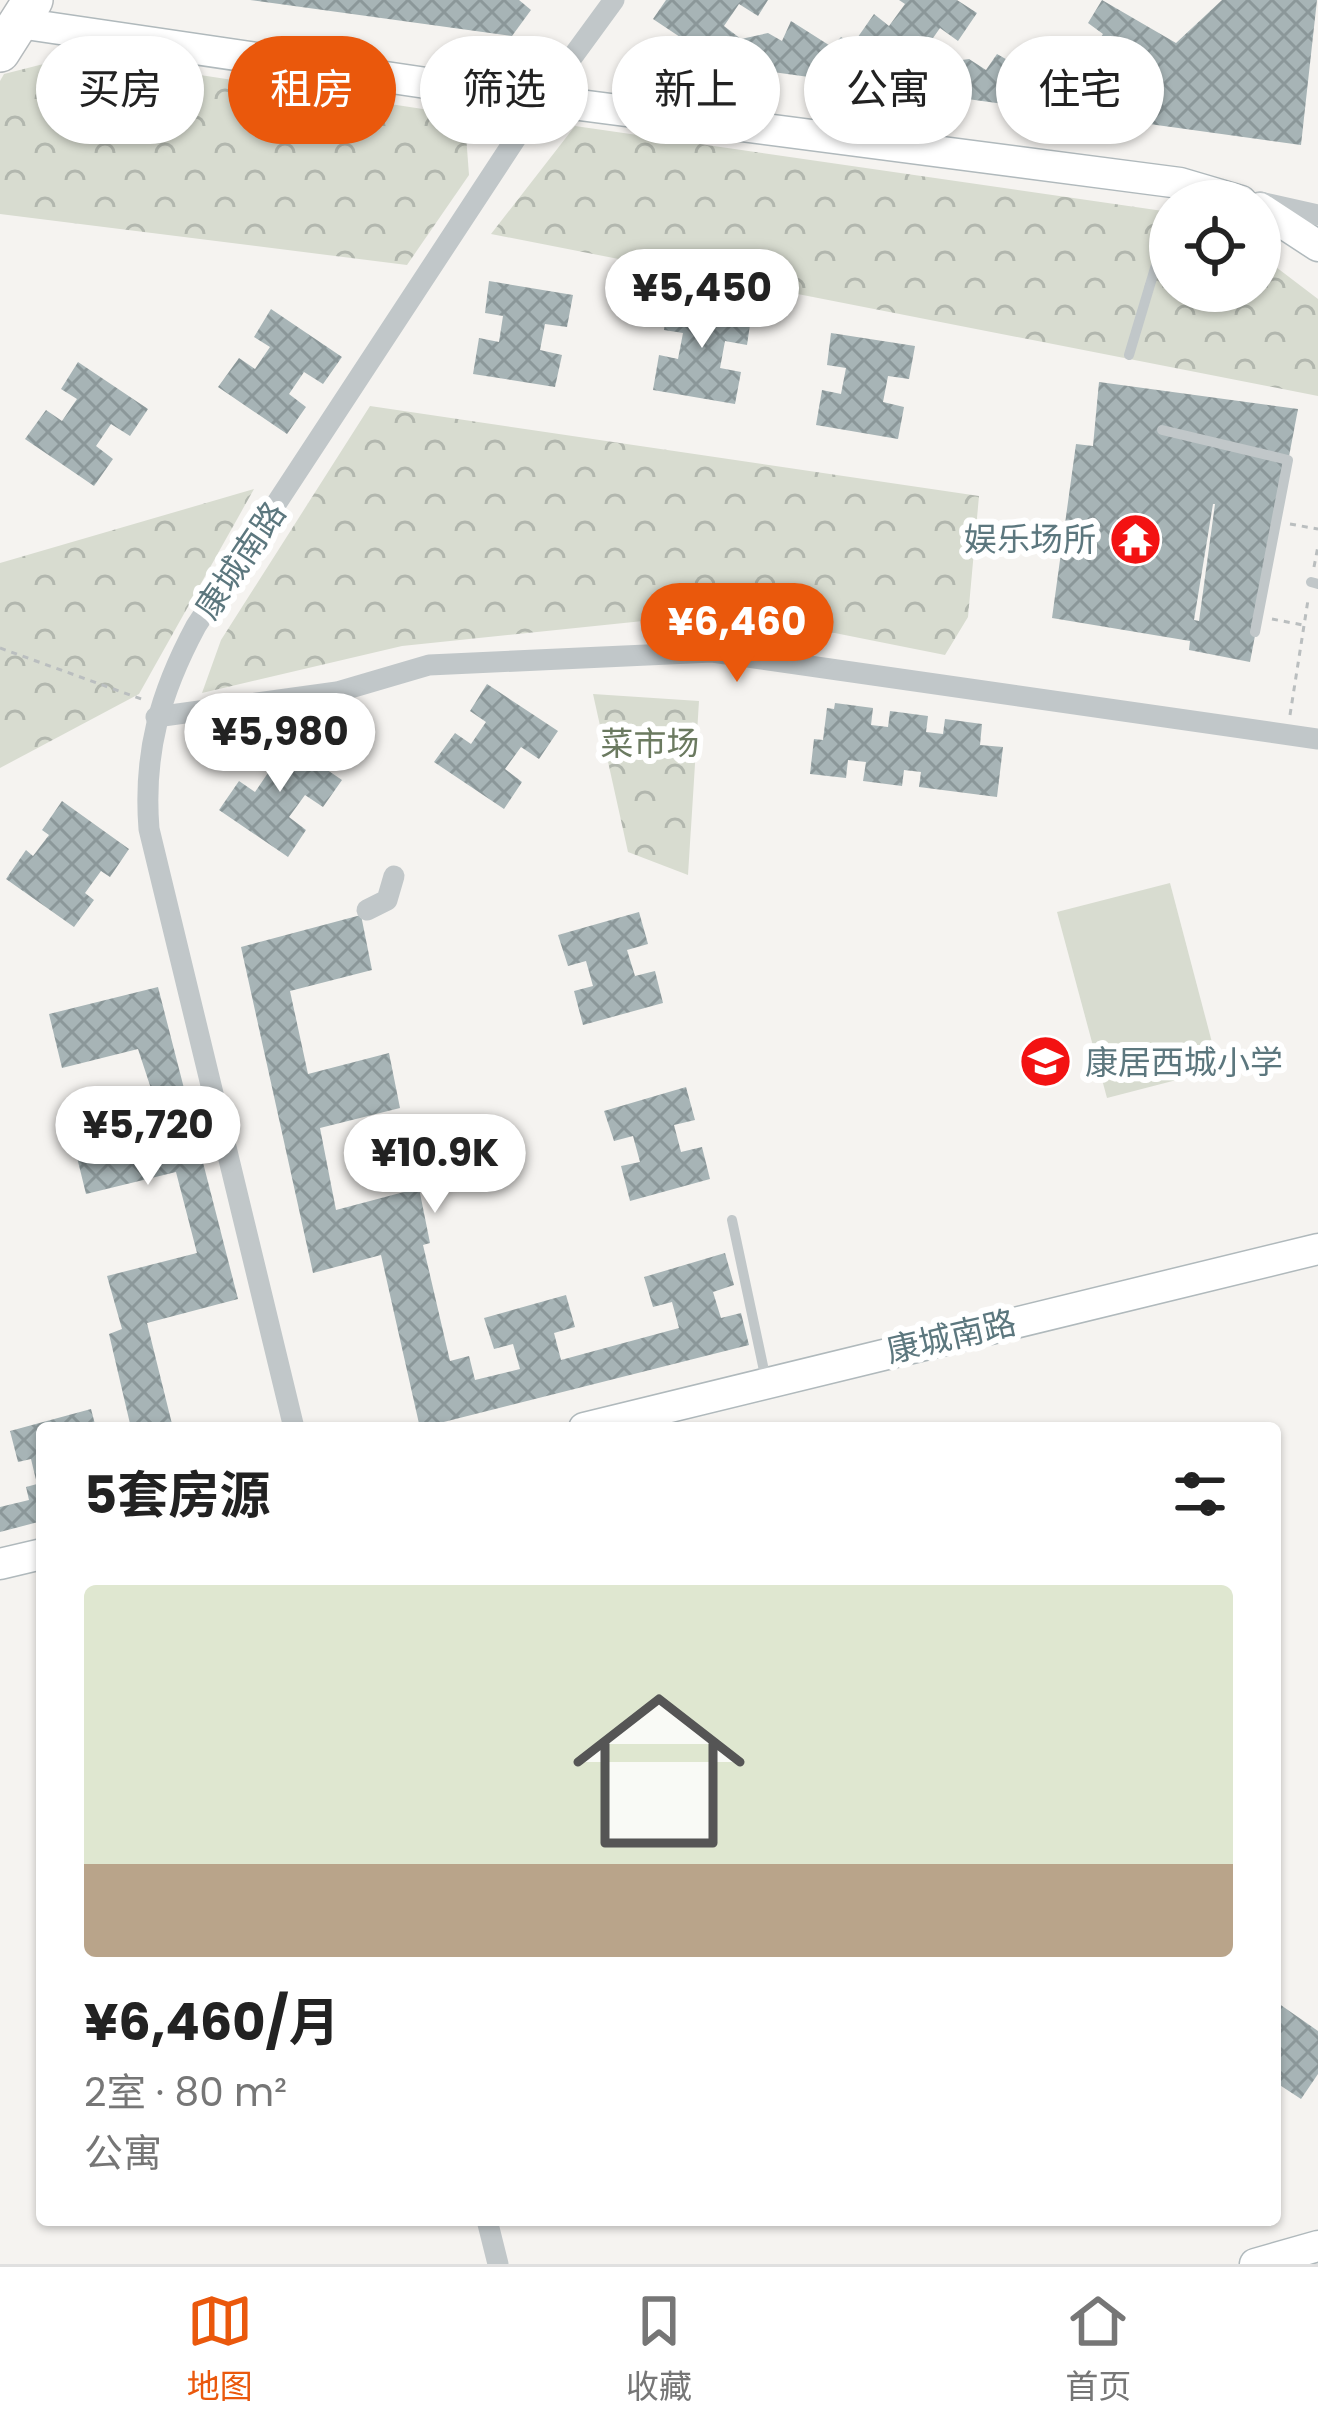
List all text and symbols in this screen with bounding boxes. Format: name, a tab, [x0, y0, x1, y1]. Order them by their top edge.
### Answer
chip: 买房	[36, 36, 204, 144]
chip: 租房	[228, 36, 396, 144]
chip: 筛选	[420, 36, 588, 144]
chip: 新上	[612, 36, 780, 144]
chip: 公寓	[804, 36, 972, 144]
chip: 住宅	[996, 36, 1164, 144]
map controls	[1149, 180, 1281, 312]
button: locate	[1149, 180, 1281, 312]
pin: ¥5,450	[604, 249, 800, 351]
text: ¥5,450	[632, 260, 772, 315]
street label: 康城南路	[184, 492, 297, 628]
temple icon: 娱乐场所	[1107, 511, 1163, 567]
place label: 娱乐场所	[964, 516, 1096, 563]
pin: ¥6,460	[639, 583, 835, 685]
text: ¥6,460	[668, 594, 806, 649]
pin: ¥5,980	[182, 693, 378, 795]
text: ¥5,980	[211, 704, 349, 759]
park label: 菜市场	[601, 720, 700, 767]
school or university icon: 康居西城小学	[1018, 1034, 1074, 1090]
place label: 康居西城小学	[1085, 1039, 1283, 1086]
pin: ¥5,720	[50, 1086, 246, 1188]
text: ¥5,720	[82, 1097, 214, 1152]
pin: ¥10.9K	[337, 1114, 533, 1216]
text: ¥10.9K	[371, 1125, 499, 1180]
street label: 康城南路	[882, 1299, 1021, 1374]
text: 5套房源	[84, 1459, 270, 1531]
icon: filters	[1167, 1461, 1233, 1527]
icon: home	[551, 1663, 767, 1879]
text: ¥6,460/月	[84, 1986, 340, 2058]
text: 2室 · 80 m²	[84, 2065, 287, 2120]
text: 公寓	[84, 2126, 162, 2181]
tab: 地图	[187, 2288, 253, 2412]
tab: 收藏	[626, 2288, 692, 2412]
tab: 首页	[1065, 2288, 1131, 2412]

